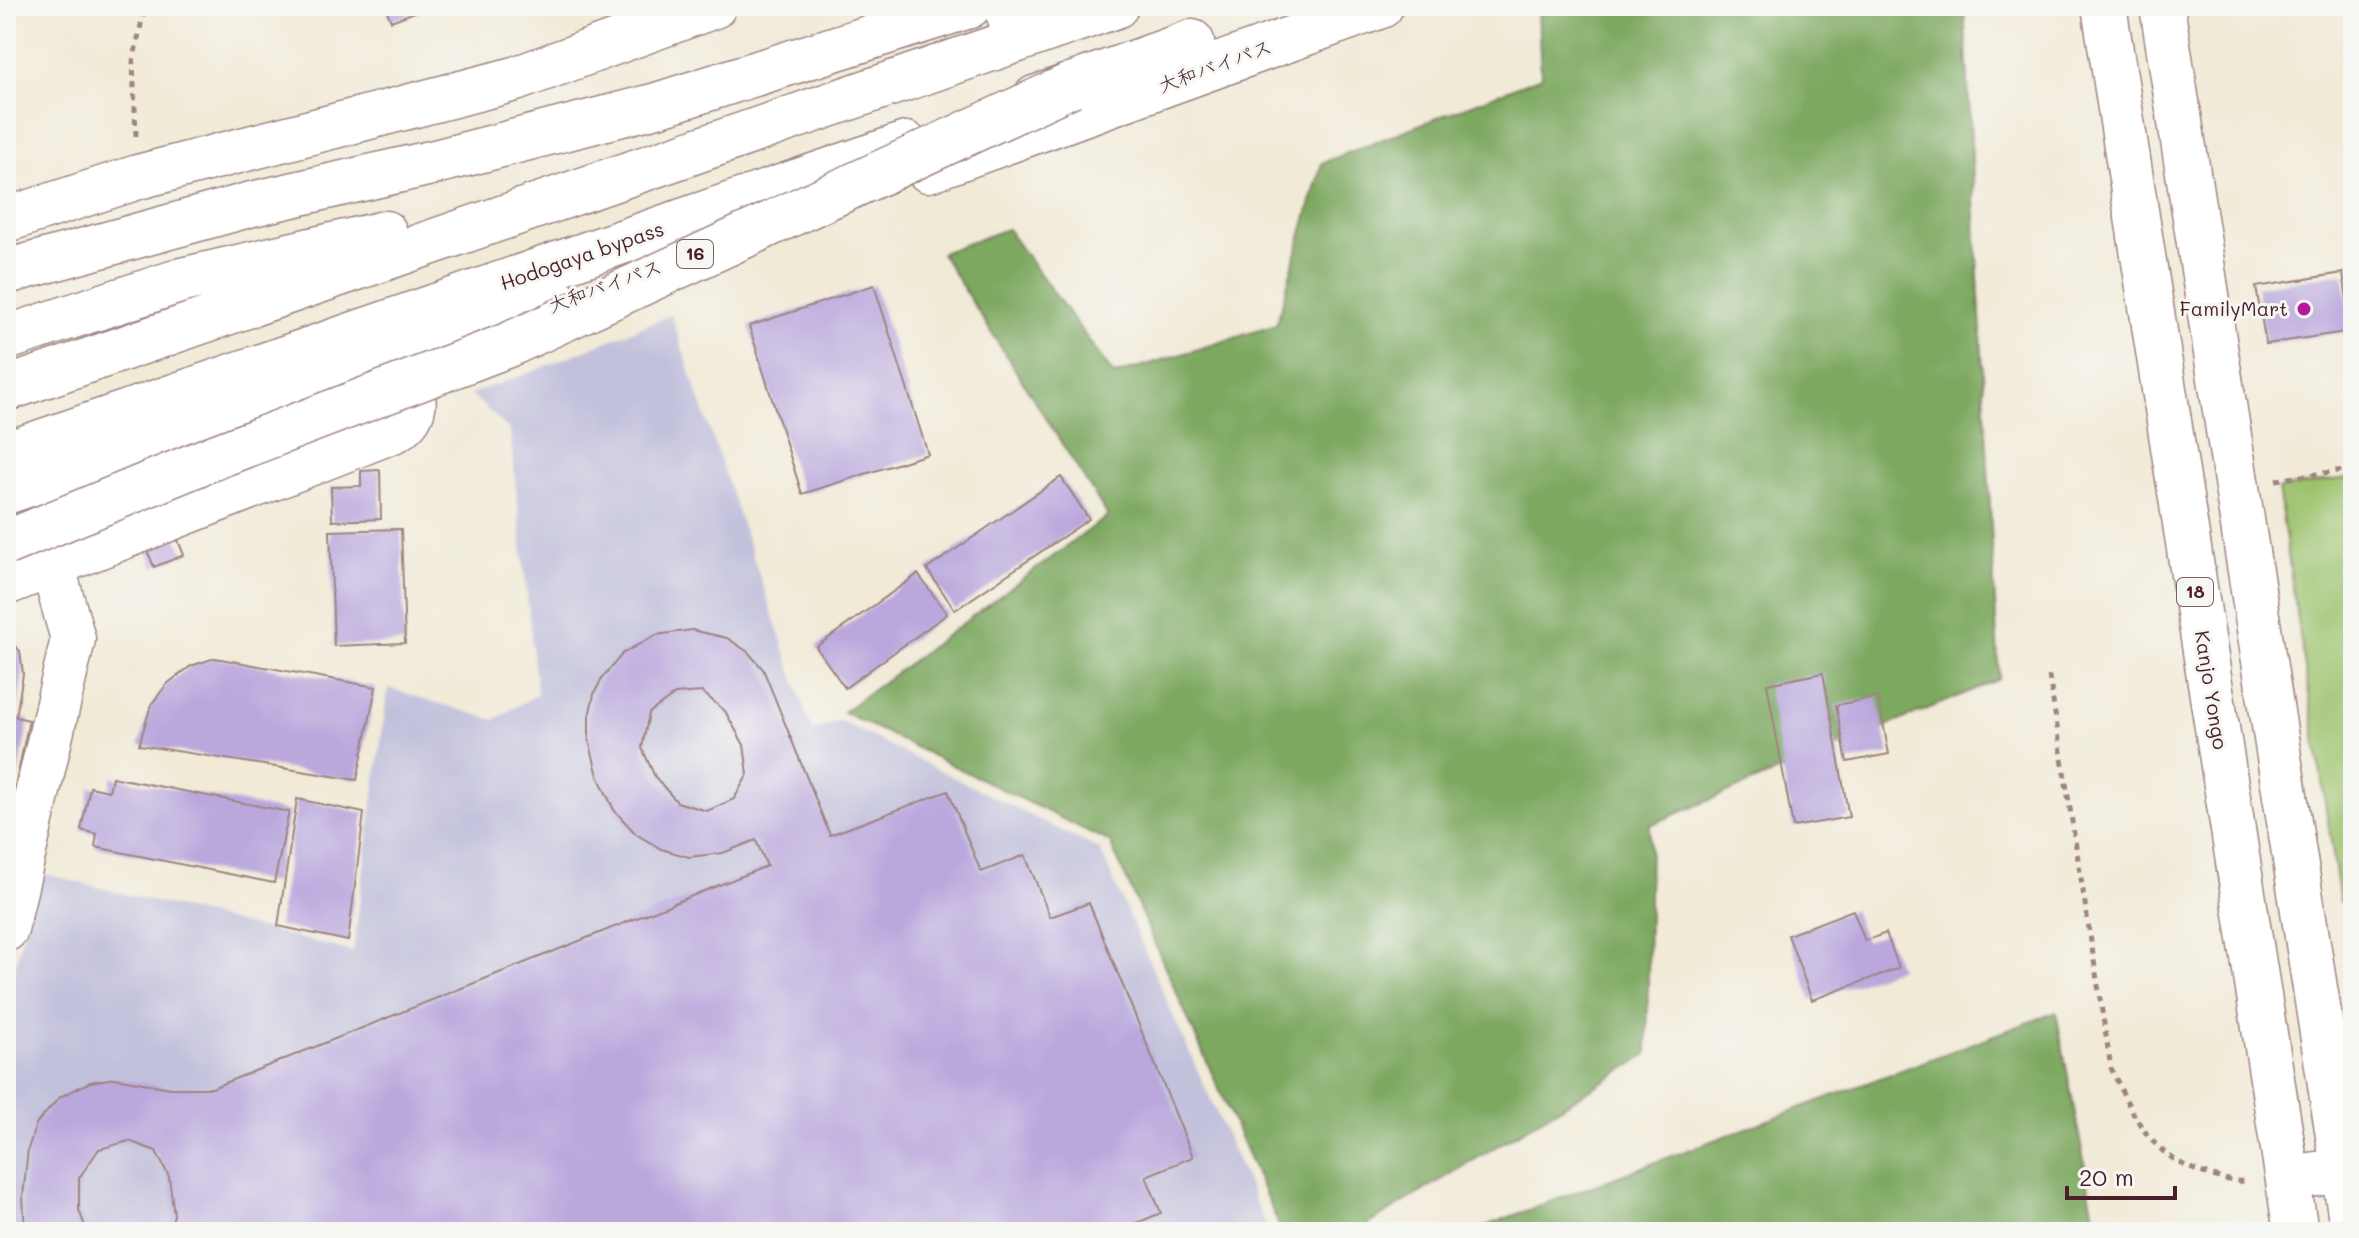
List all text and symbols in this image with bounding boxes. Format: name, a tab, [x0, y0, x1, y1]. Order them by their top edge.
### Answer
street label: 大和バイパス	[1154, 32, 1275, 98]
street label: Hodogaya bypass	[496, 215, 667, 295]
road number: 16	[677, 240, 713, 268]
street label: 大和バイパス	[544, 252, 665, 318]
place label: FamilyMart	[2180, 295, 2288, 321]
marker: FamilyMart	[2295, 300, 2313, 318]
road number: 18	[2177, 578, 2213, 606]
street label: Kanjo Yongo	[2190, 628, 2234, 751]
scale bar	[2067, 1150, 2175, 1200]
text: 20 m	[2079, 1161, 2134, 1192]

